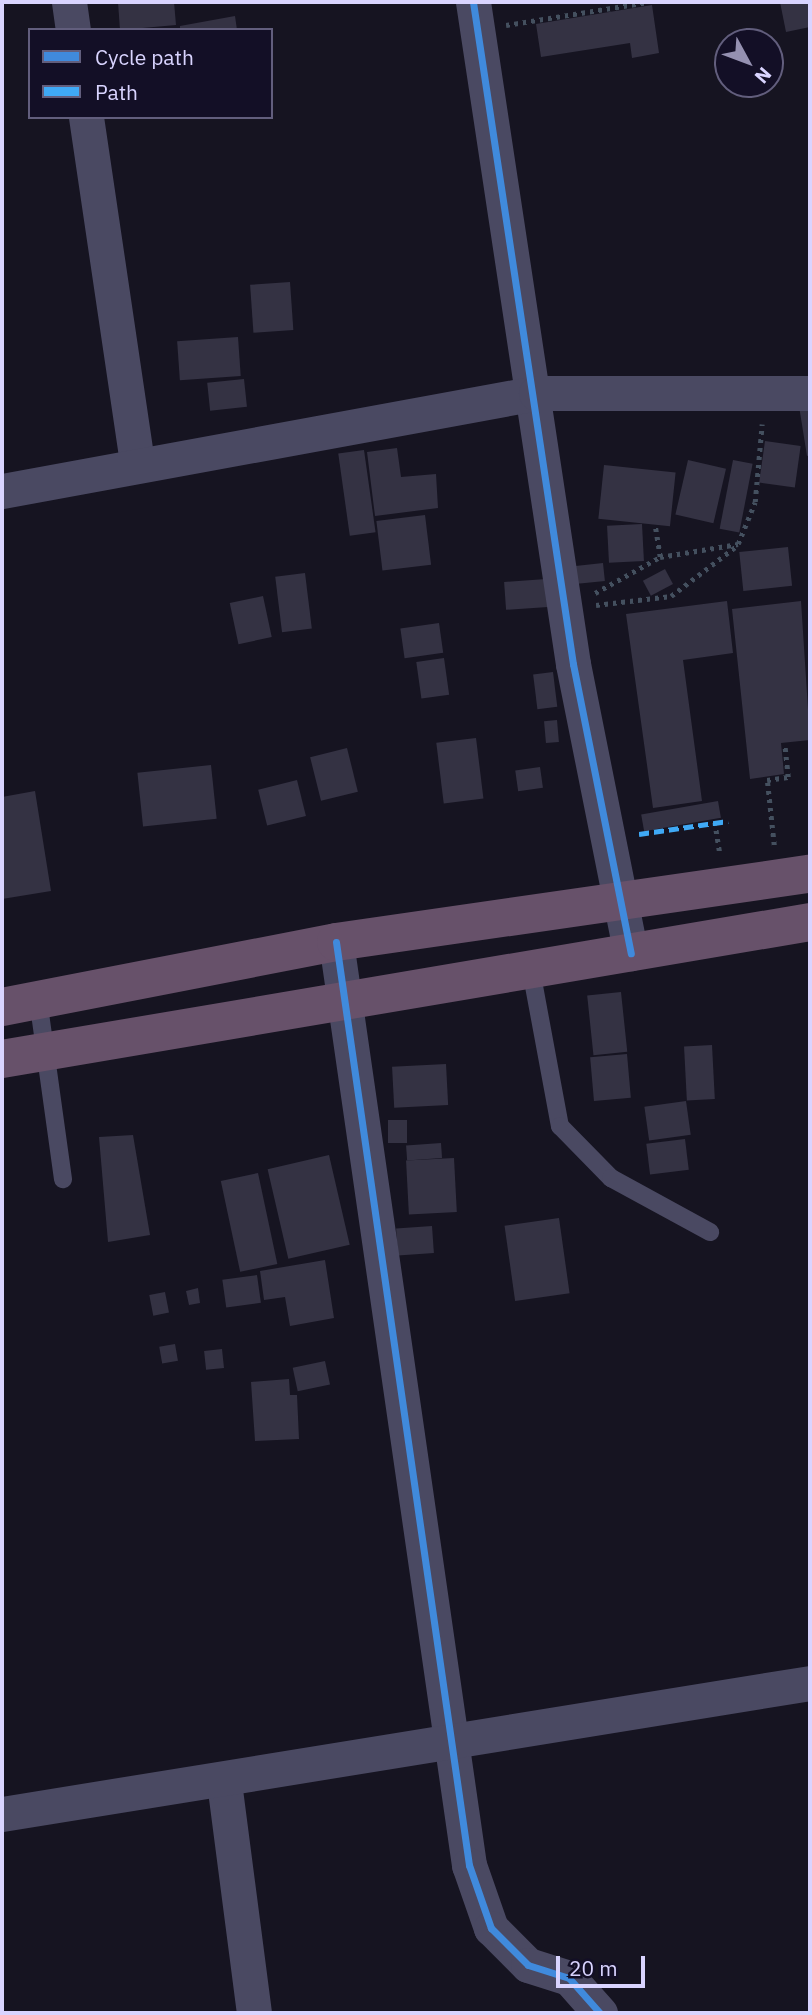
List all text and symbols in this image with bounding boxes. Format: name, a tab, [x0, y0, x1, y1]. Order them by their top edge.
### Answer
legend	[28, 28, 273, 119]
north arrow	[714, 28, 784, 98]
text: Cycle path	[95, 43, 194, 71]
text: N	[750, 62, 777, 89]
text: Path	[95, 78, 138, 106]
scale bar	[560, 1941, 649, 1985]
text: 20 m	[569, 1954, 618, 1982]

